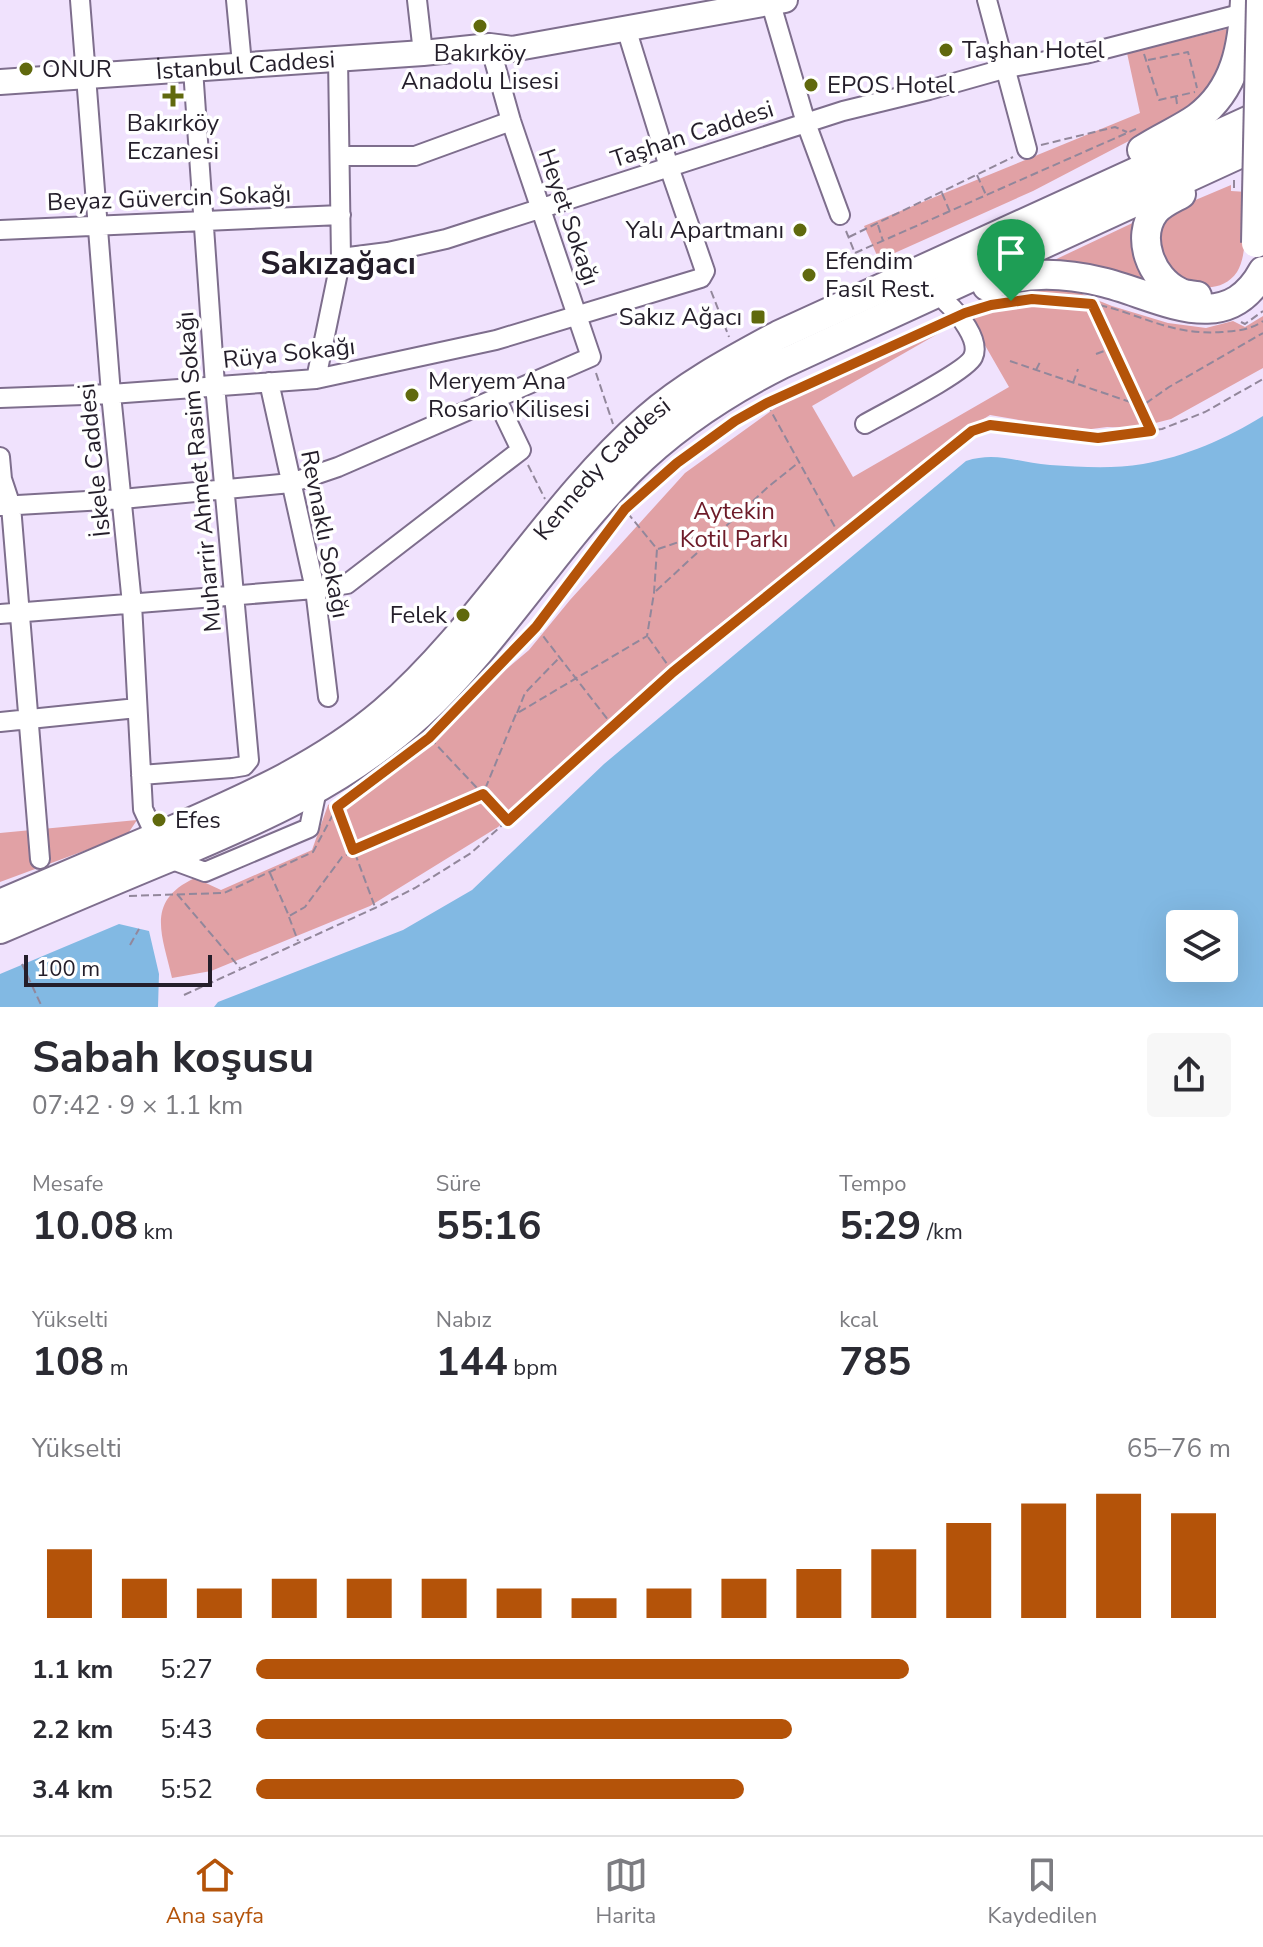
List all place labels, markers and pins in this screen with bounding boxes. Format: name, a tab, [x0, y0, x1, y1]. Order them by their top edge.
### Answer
marker: Bakırköy Anadolu Lisesi	[471, 17, 489, 35]
place label: Taşhan Hotel	[962, 34, 1105, 66]
place label: Bakırköy Anadolu Lisesi	[401, 37, 559, 97]
marker: Taşhan Hotel	[937, 41, 955, 59]
place label: ONUR	[42, 53, 112, 85]
marker: ONUR	[17, 60, 35, 78]
place label: EPOS Hotel	[827, 69, 955, 101]
marker: EPOS Hotel	[802, 76, 820, 94]
marker: Bakırköy Eczanesi	[164, 87, 182, 105]
place label: Bakırköy Eczanesi	[127, 107, 220, 167]
place label: Yalı Apartmanı	[625, 214, 784, 246]
pin	[977, 219, 1045, 301]
marker: Yalı Apartmanı	[791, 221, 809, 239]
place label: Efendim Fasıl Rest.	[825, 245, 935, 305]
marker: Efendim Fasıl Rest.	[800, 266, 818, 284]
place label: Sakız Ağacı	[619, 301, 742, 333]
marker: Sakız Ağacı	[749, 308, 767, 326]
place label: Meryem Ana Rosario Kilisesi	[428, 365, 590, 425]
marker: Meryem Ana Rosario Kilisesi	[403, 386, 421, 404]
place label: Felek	[390, 599, 448, 631]
marker: Felek	[454, 606, 472, 624]
place label: Efes	[175, 804, 221, 836]
marker: Efes	[150, 811, 168, 829]

